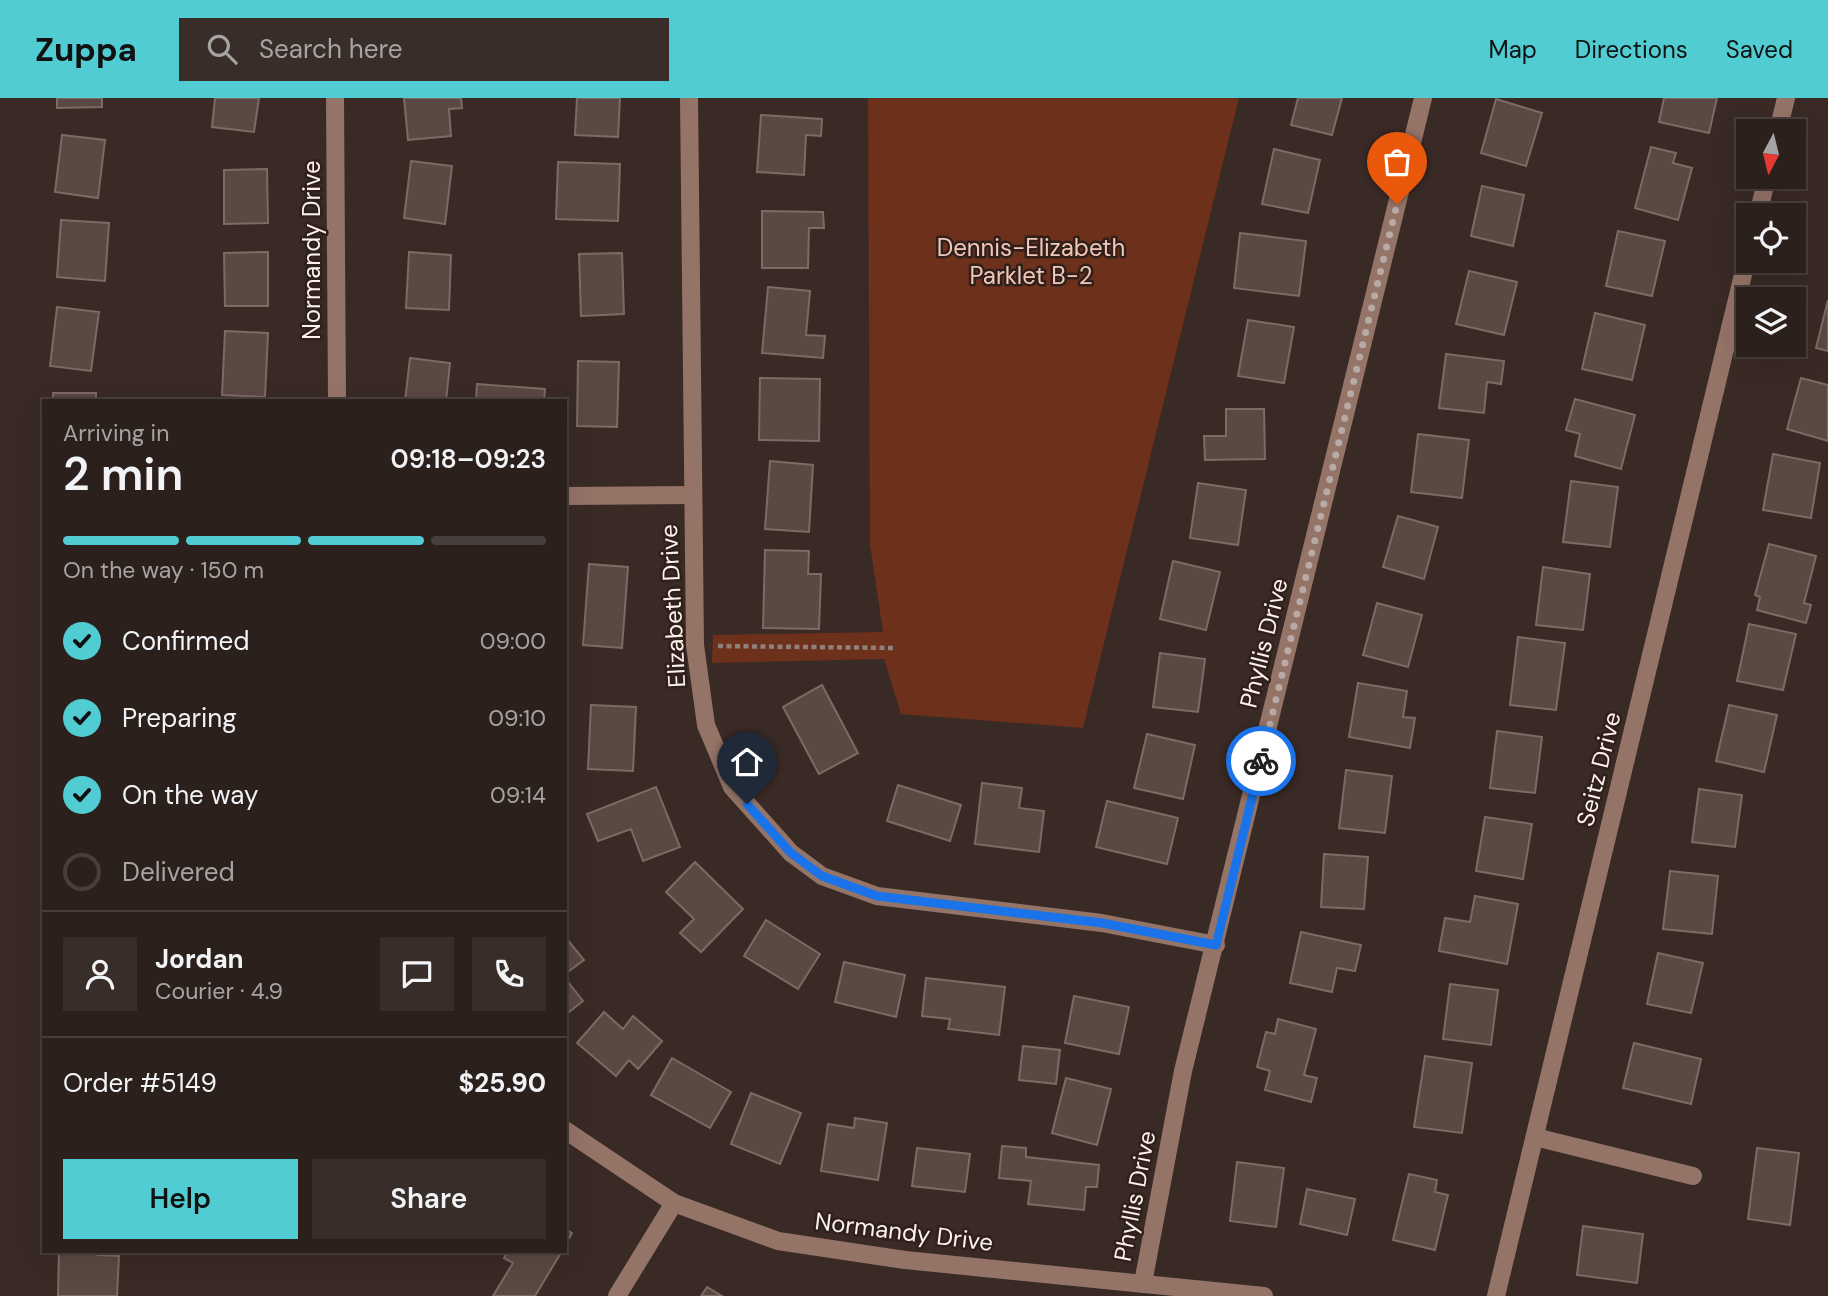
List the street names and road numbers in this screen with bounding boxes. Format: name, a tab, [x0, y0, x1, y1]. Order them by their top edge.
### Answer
street label: Normandy Drive	[296, 160, 327, 340]
street label: Elizabeth Drive	[653, 524, 692, 688]
street label: Phyllis Drive	[1232, 575, 1295, 711]
street label: Seitz Drive	[1569, 708, 1628, 829]
street label: Phyllis Drive	[1107, 1128, 1162, 1264]
street label: Normandy Drive	[813, 1205, 995, 1258]

